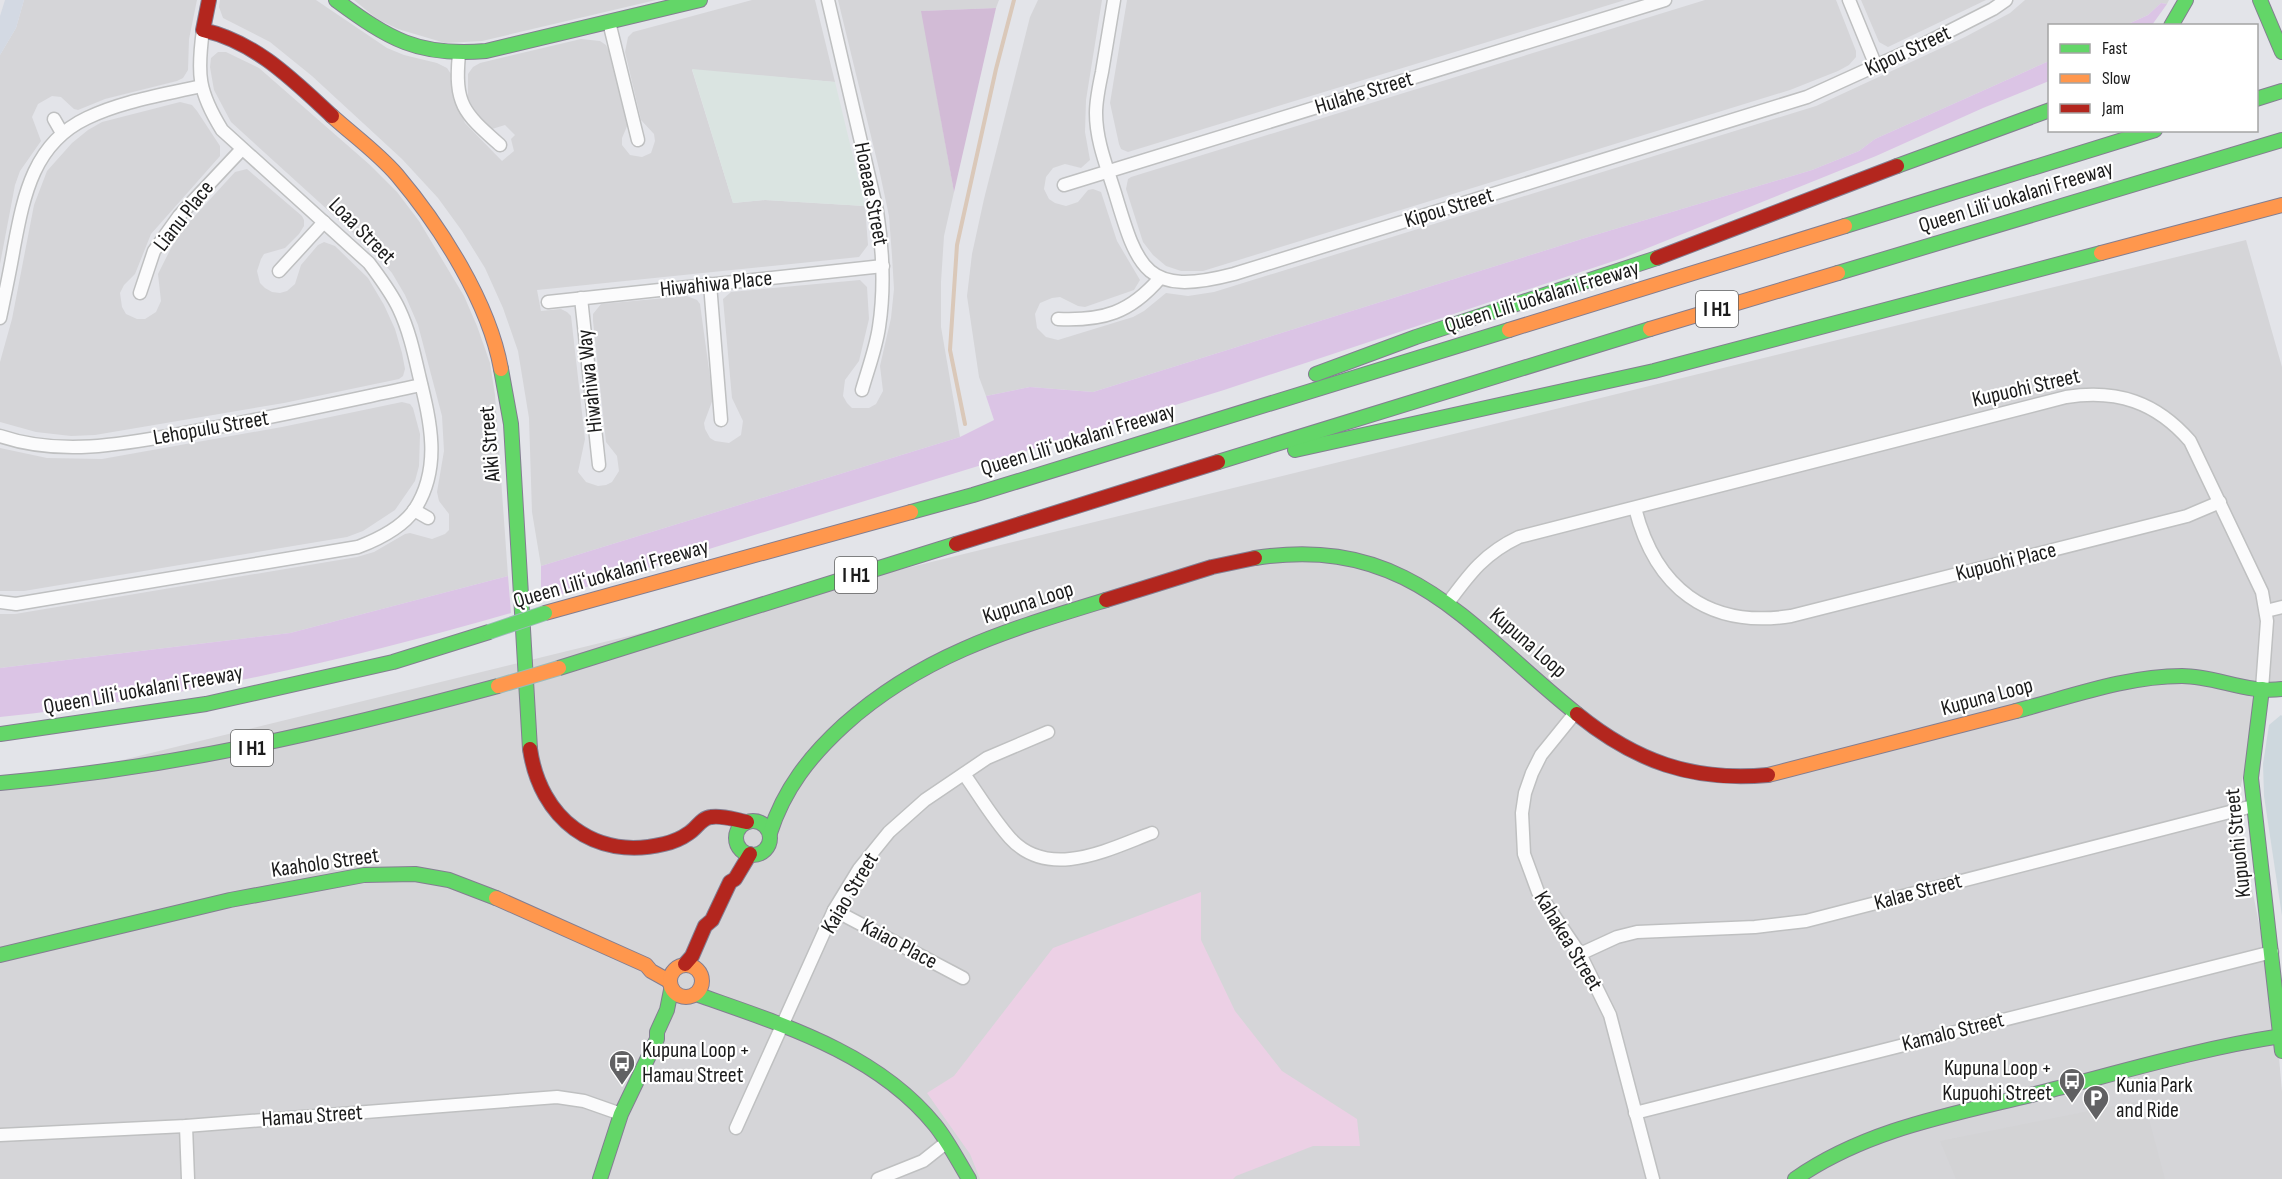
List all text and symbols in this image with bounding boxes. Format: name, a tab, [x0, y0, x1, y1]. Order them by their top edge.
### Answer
street label: Kipou Street	[1861, 19, 1955, 83]
legend	[2048, 24, 2258, 132]
text: Fast	[2102, 38, 2128, 59]
street label: Hulahe Street	[1312, 65, 1417, 121]
text: Slow	[2102, 68, 2131, 89]
text: Jam	[2101, 98, 2124, 119]
street label: Hoaeae Street	[848, 140, 894, 248]
street label: Queen Liliʻuokalani Freeway	[1915, 154, 2117, 239]
street label: Lianu Place	[148, 175, 220, 257]
street label: Kipou Street	[1401, 182, 1497, 234]
street label: Loaa Street	[323, 192, 401, 270]
street label: Queen Liliʻuokalani Freeway	[1441, 254, 1643, 339]
street label: Hiwahiwa Place	[659, 265, 773, 303]
road number: I H1	[1696, 291, 1738, 327]
street label: Hiwahiwa Way	[571, 327, 609, 434]
street label: Kupuohi Street	[1969, 362, 2083, 413]
street label: Queen Liliʻuokalani Freeway	[977, 397, 1179, 482]
street label: Lehopulu Street	[151, 405, 271, 451]
street label: Aiki Street	[473, 405, 507, 484]
street label: Queen Liliʻuokalani Freeway	[510, 533, 712, 615]
street label: Kupuohi Place	[1953, 536, 2059, 588]
road number: I H1	[835, 557, 877, 593]
street label: Kupuna Loop	[979, 576, 1077, 630]
street label: Kupuna Loop	[1484, 602, 1572, 684]
street label: Queen Liliʻuokalani Freeway	[41, 659, 245, 721]
street label: Kupuna Loop	[1938, 672, 2036, 722]
road number: I H1	[231, 730, 273, 766]
street label: Kupuohi Street	[2219, 787, 2257, 899]
street label: Kaaholo Street	[269, 842, 381, 884]
street label: Kaiao Street	[815, 847, 885, 938]
street label: Kalae Street	[1871, 867, 1965, 917]
street label: Kahakea Street	[1528, 886, 1608, 996]
street label: Kaiao Place	[856, 913, 942, 975]
street label: Kamalo Street	[1899, 1006, 2007, 1058]
place label: Kupuna Loop + Hamau Street	[642, 1037, 750, 1089]
bus stop icon: Kupuna Loop + Hamau Street	[607, 1048, 637, 1086]
place label: Kupuna Loop + Kupuohi Street	[1942, 1055, 2052, 1107]
bus stop icon: Kupuna Loop + Kupuohi Street	[2057, 1066, 2087, 1104]
place label: Kunia Park and Ride	[2116, 1072, 2193, 1124]
parking icon: Kunia Park and Ride	[2081, 1083, 2111, 1121]
street label: Hamau Street	[261, 1099, 364, 1133]

